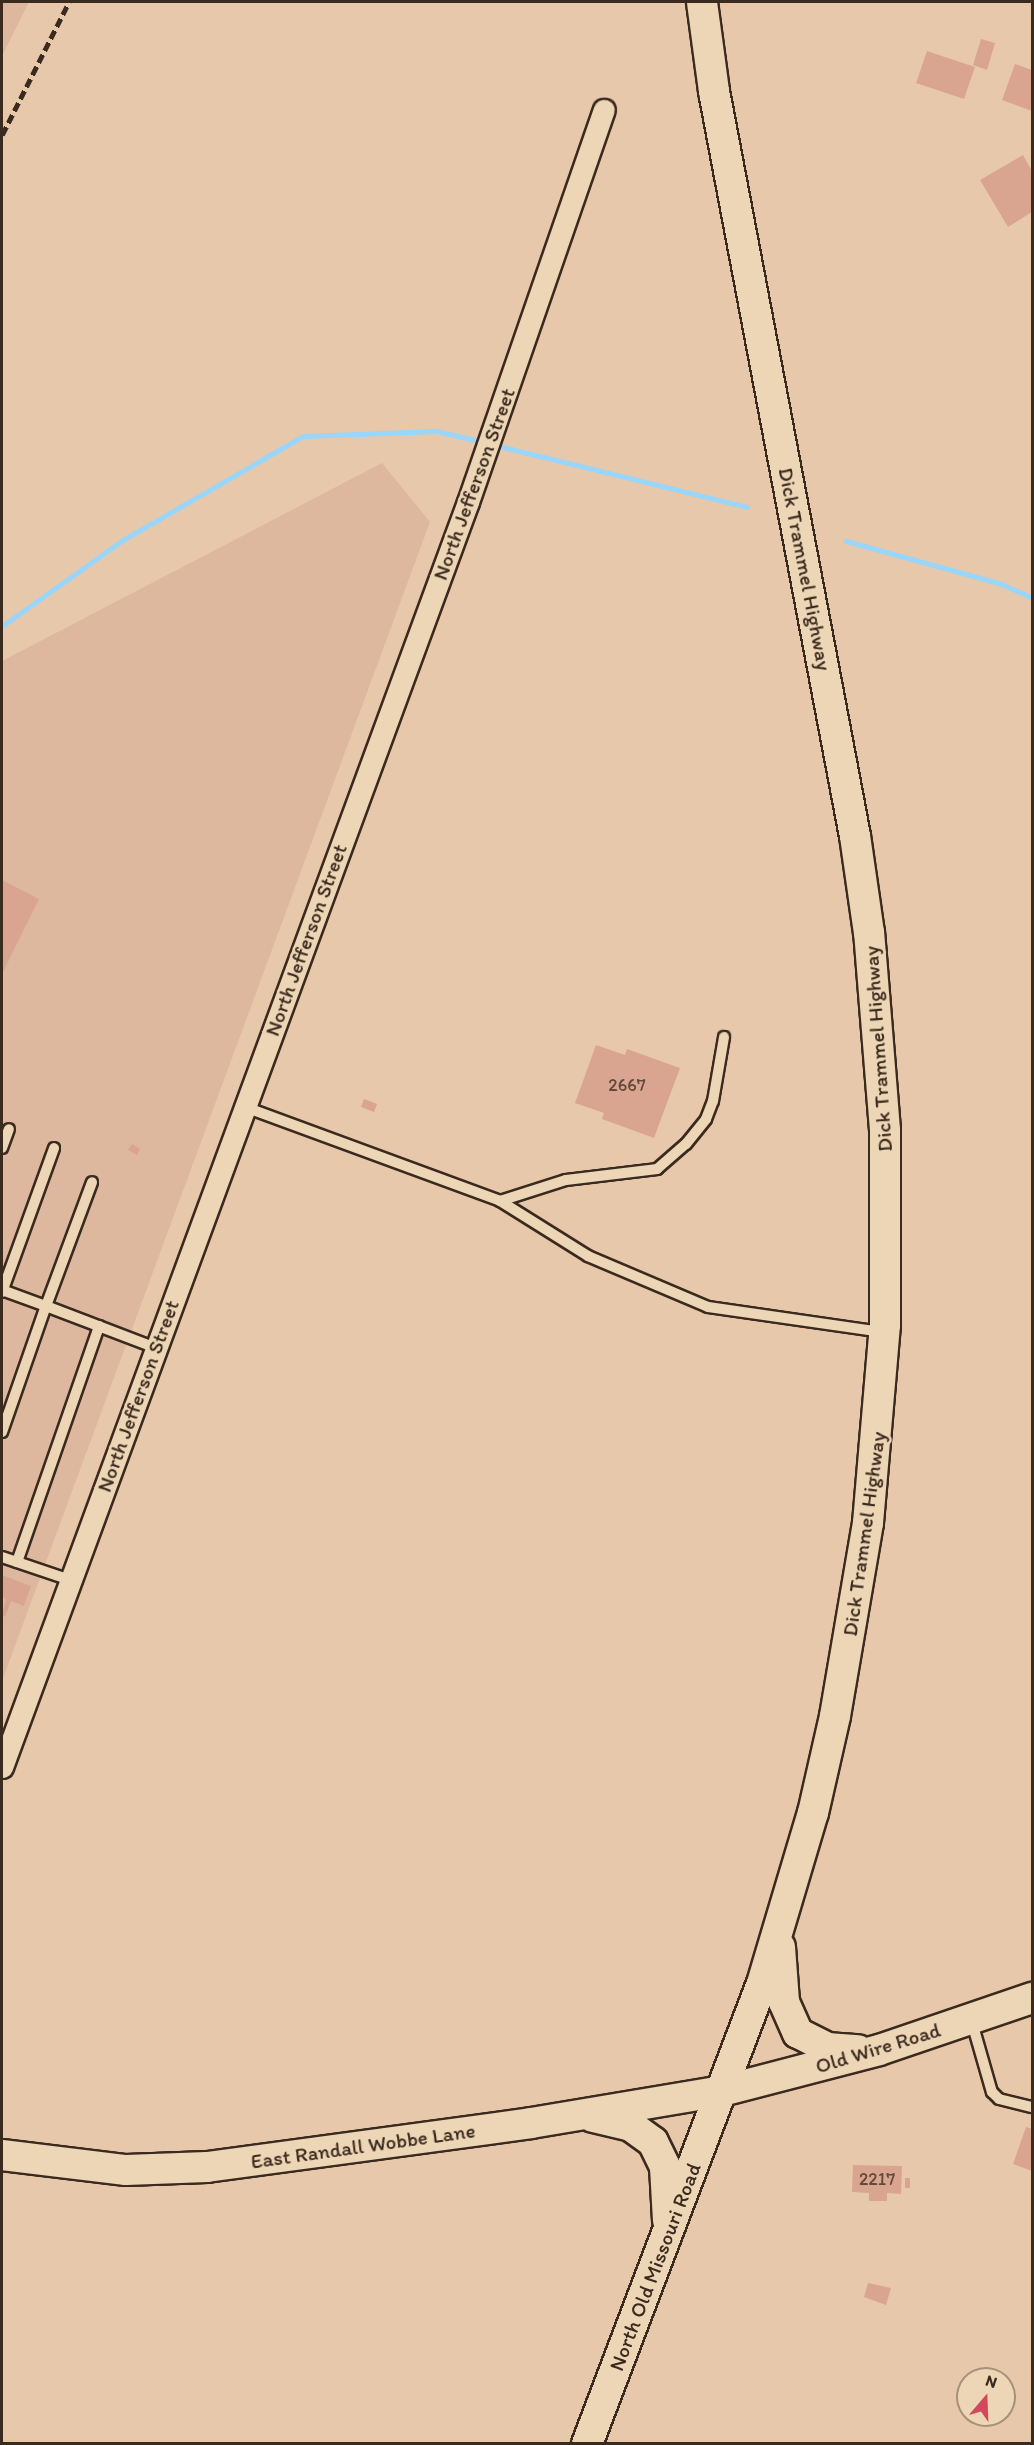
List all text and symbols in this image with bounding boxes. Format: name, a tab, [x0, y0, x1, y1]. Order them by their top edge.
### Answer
street label: North Jefferson Street	[427, 384, 521, 584]
street label: Dick Trammel Highway	[773, 466, 837, 672]
street label: North Jefferson Street	[259, 840, 353, 1040]
street label: Dick Trammel Highway	[858, 946, 898, 1152]
house number: 2667	[608, 1074, 646, 1096]
street label: North Jefferson Street	[91, 1296, 185, 1496]
street label: Dick Trammel Highway	[837, 1431, 891, 1637]
street label: Old Wire Road	[813, 2017, 943, 2079]
street label: East Randall Wobbe Lane	[249, 2118, 477, 2174]
street label: North Old Missouri Road	[604, 2159, 706, 2375]
house number: 2217	[859, 2168, 895, 2190]
north arrow	[956, 2367, 1016, 2427]
text: N	[983, 2371, 1000, 2392]

